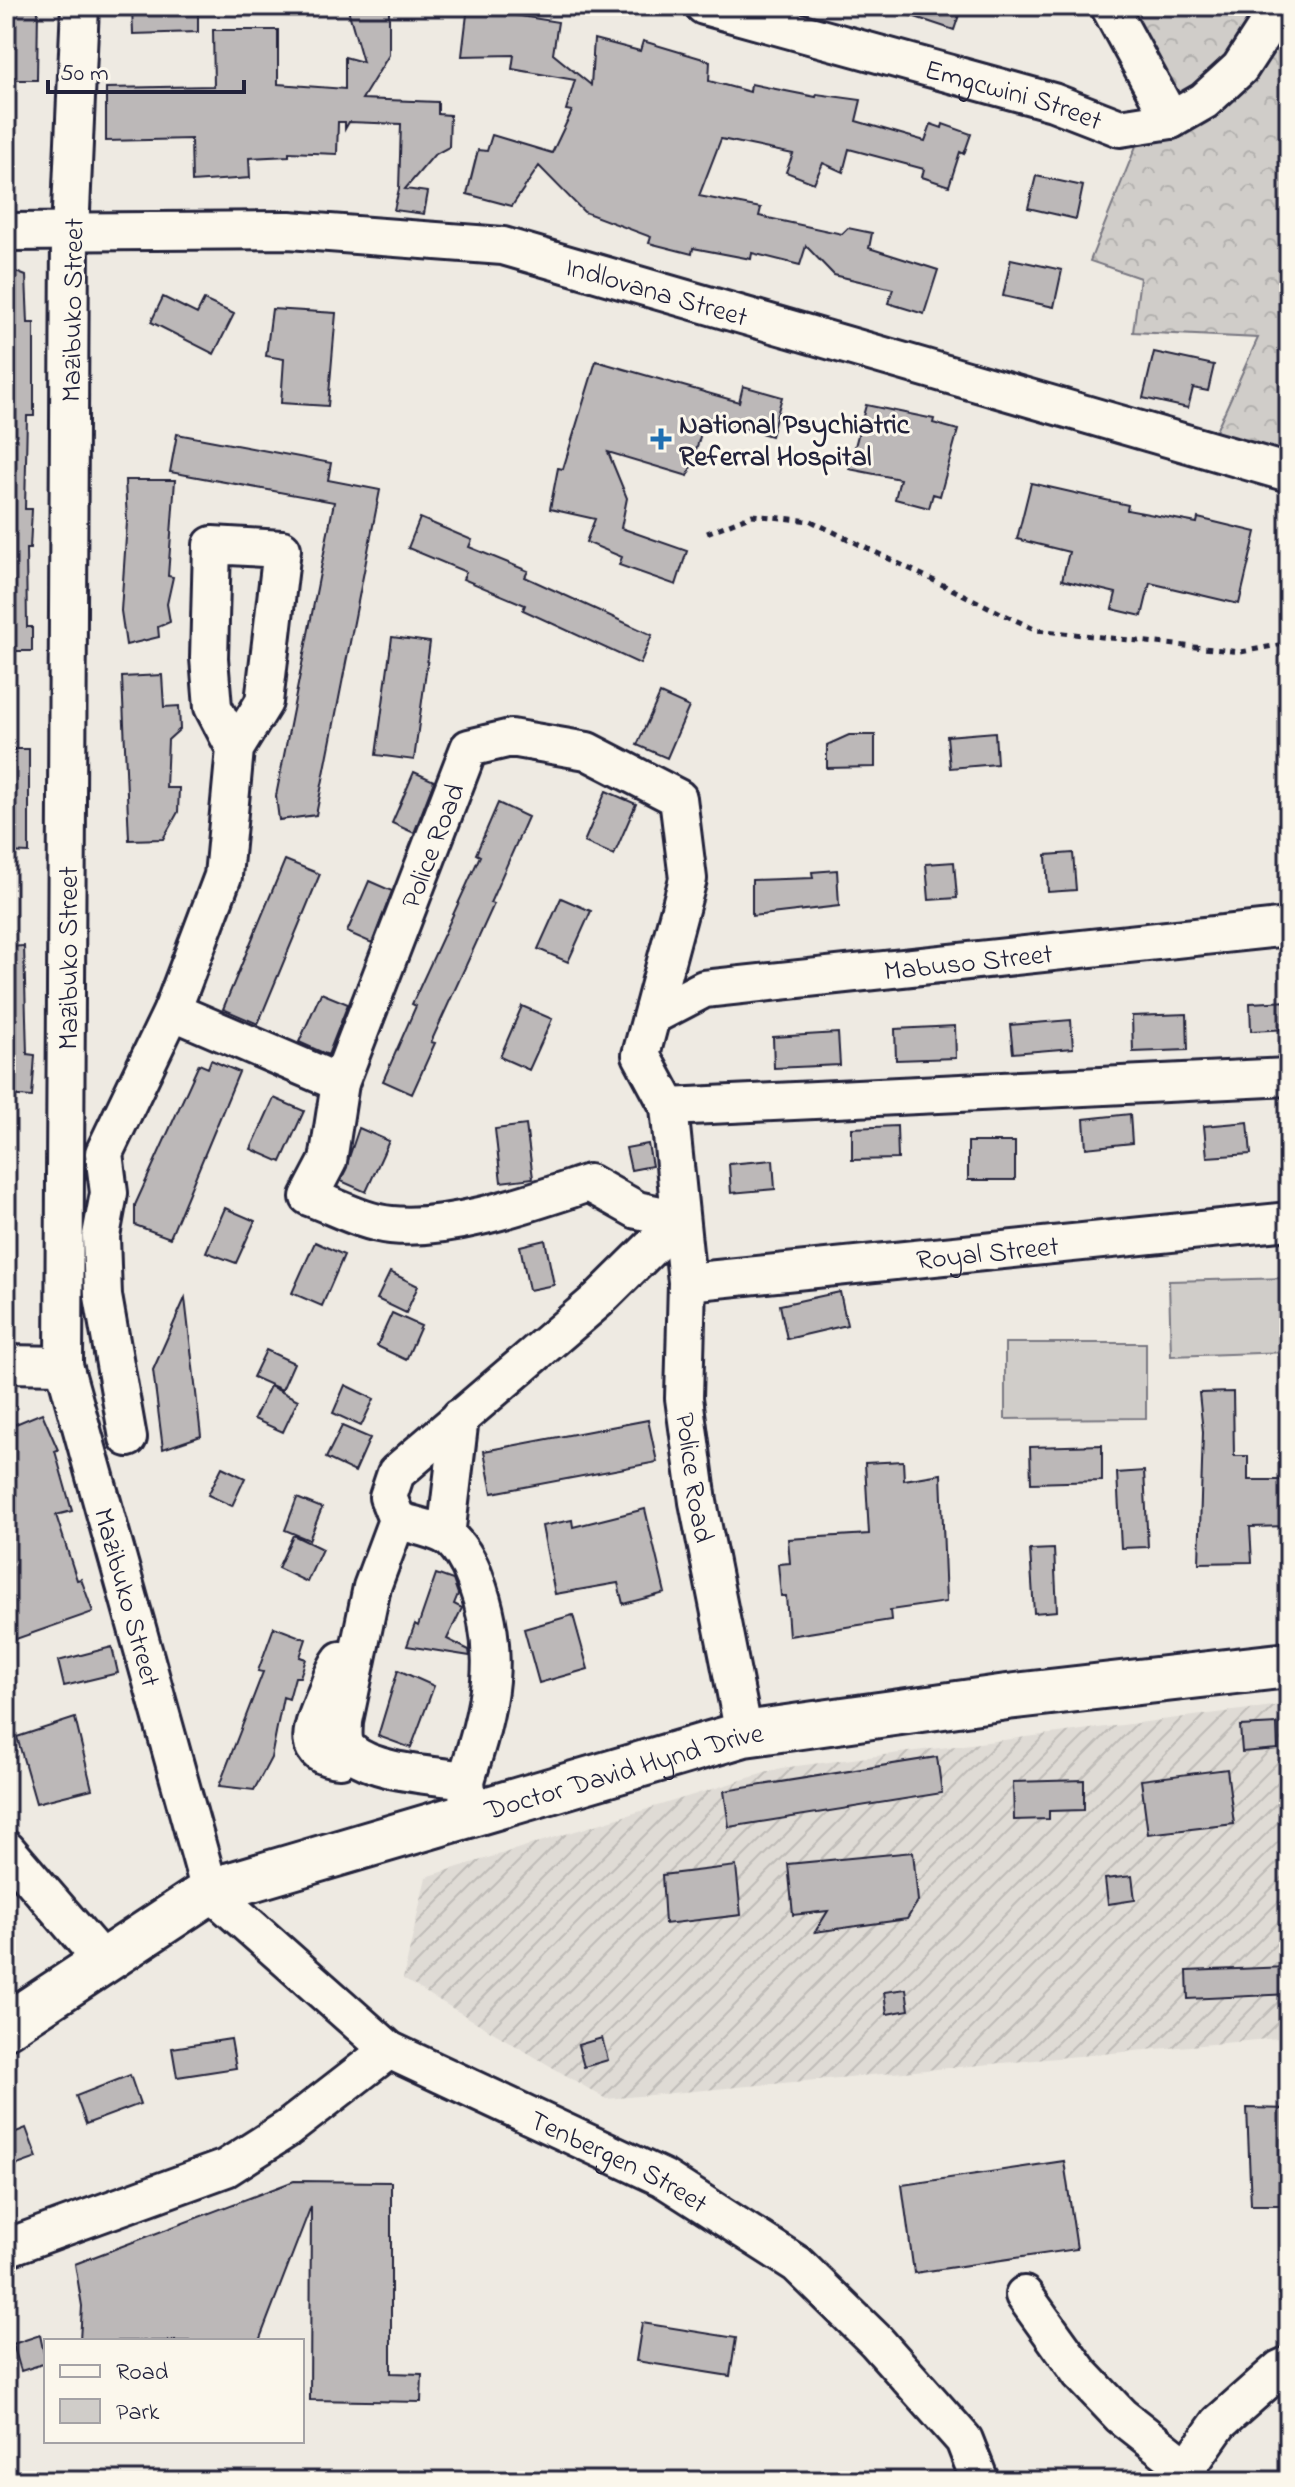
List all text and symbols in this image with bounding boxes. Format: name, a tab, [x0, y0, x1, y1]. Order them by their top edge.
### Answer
scale bar	[48, 44, 244, 94]
street label: Emgcwini Street	[920, 51, 1108, 143]
text: 50 m	[60, 57, 109, 92]
street label: Mazibuko Street	[52, 218, 97, 402]
street label: Indlovana Street	[560, 248, 752, 340]
place label: National Psychiatric Referral Hospital	[679, 406, 910, 479]
marker: National Psychiatric Referral Hospital	[650, 428, 672, 450]
street label: Police Road	[392, 778, 478, 915]
street label: Mazibuko Street	[50, 866, 91, 1050]
street label: Mabuso Street	[882, 935, 1055, 994]
street label: Royal Street	[915, 1227, 1061, 1283]
street label: Police Road	[662, 1410, 723, 1547]
street label: Mazibuko Street	[81, 1504, 169, 1692]
street label: Doctor David Hynd Drive	[480, 1714, 767, 1833]
street label: Tenbergen Street	[522, 2101, 715, 2226]
legend	[44, 2339, 304, 2443]
text: Road	[116, 2356, 169, 2391]
text: Park	[116, 2396, 160, 2431]

